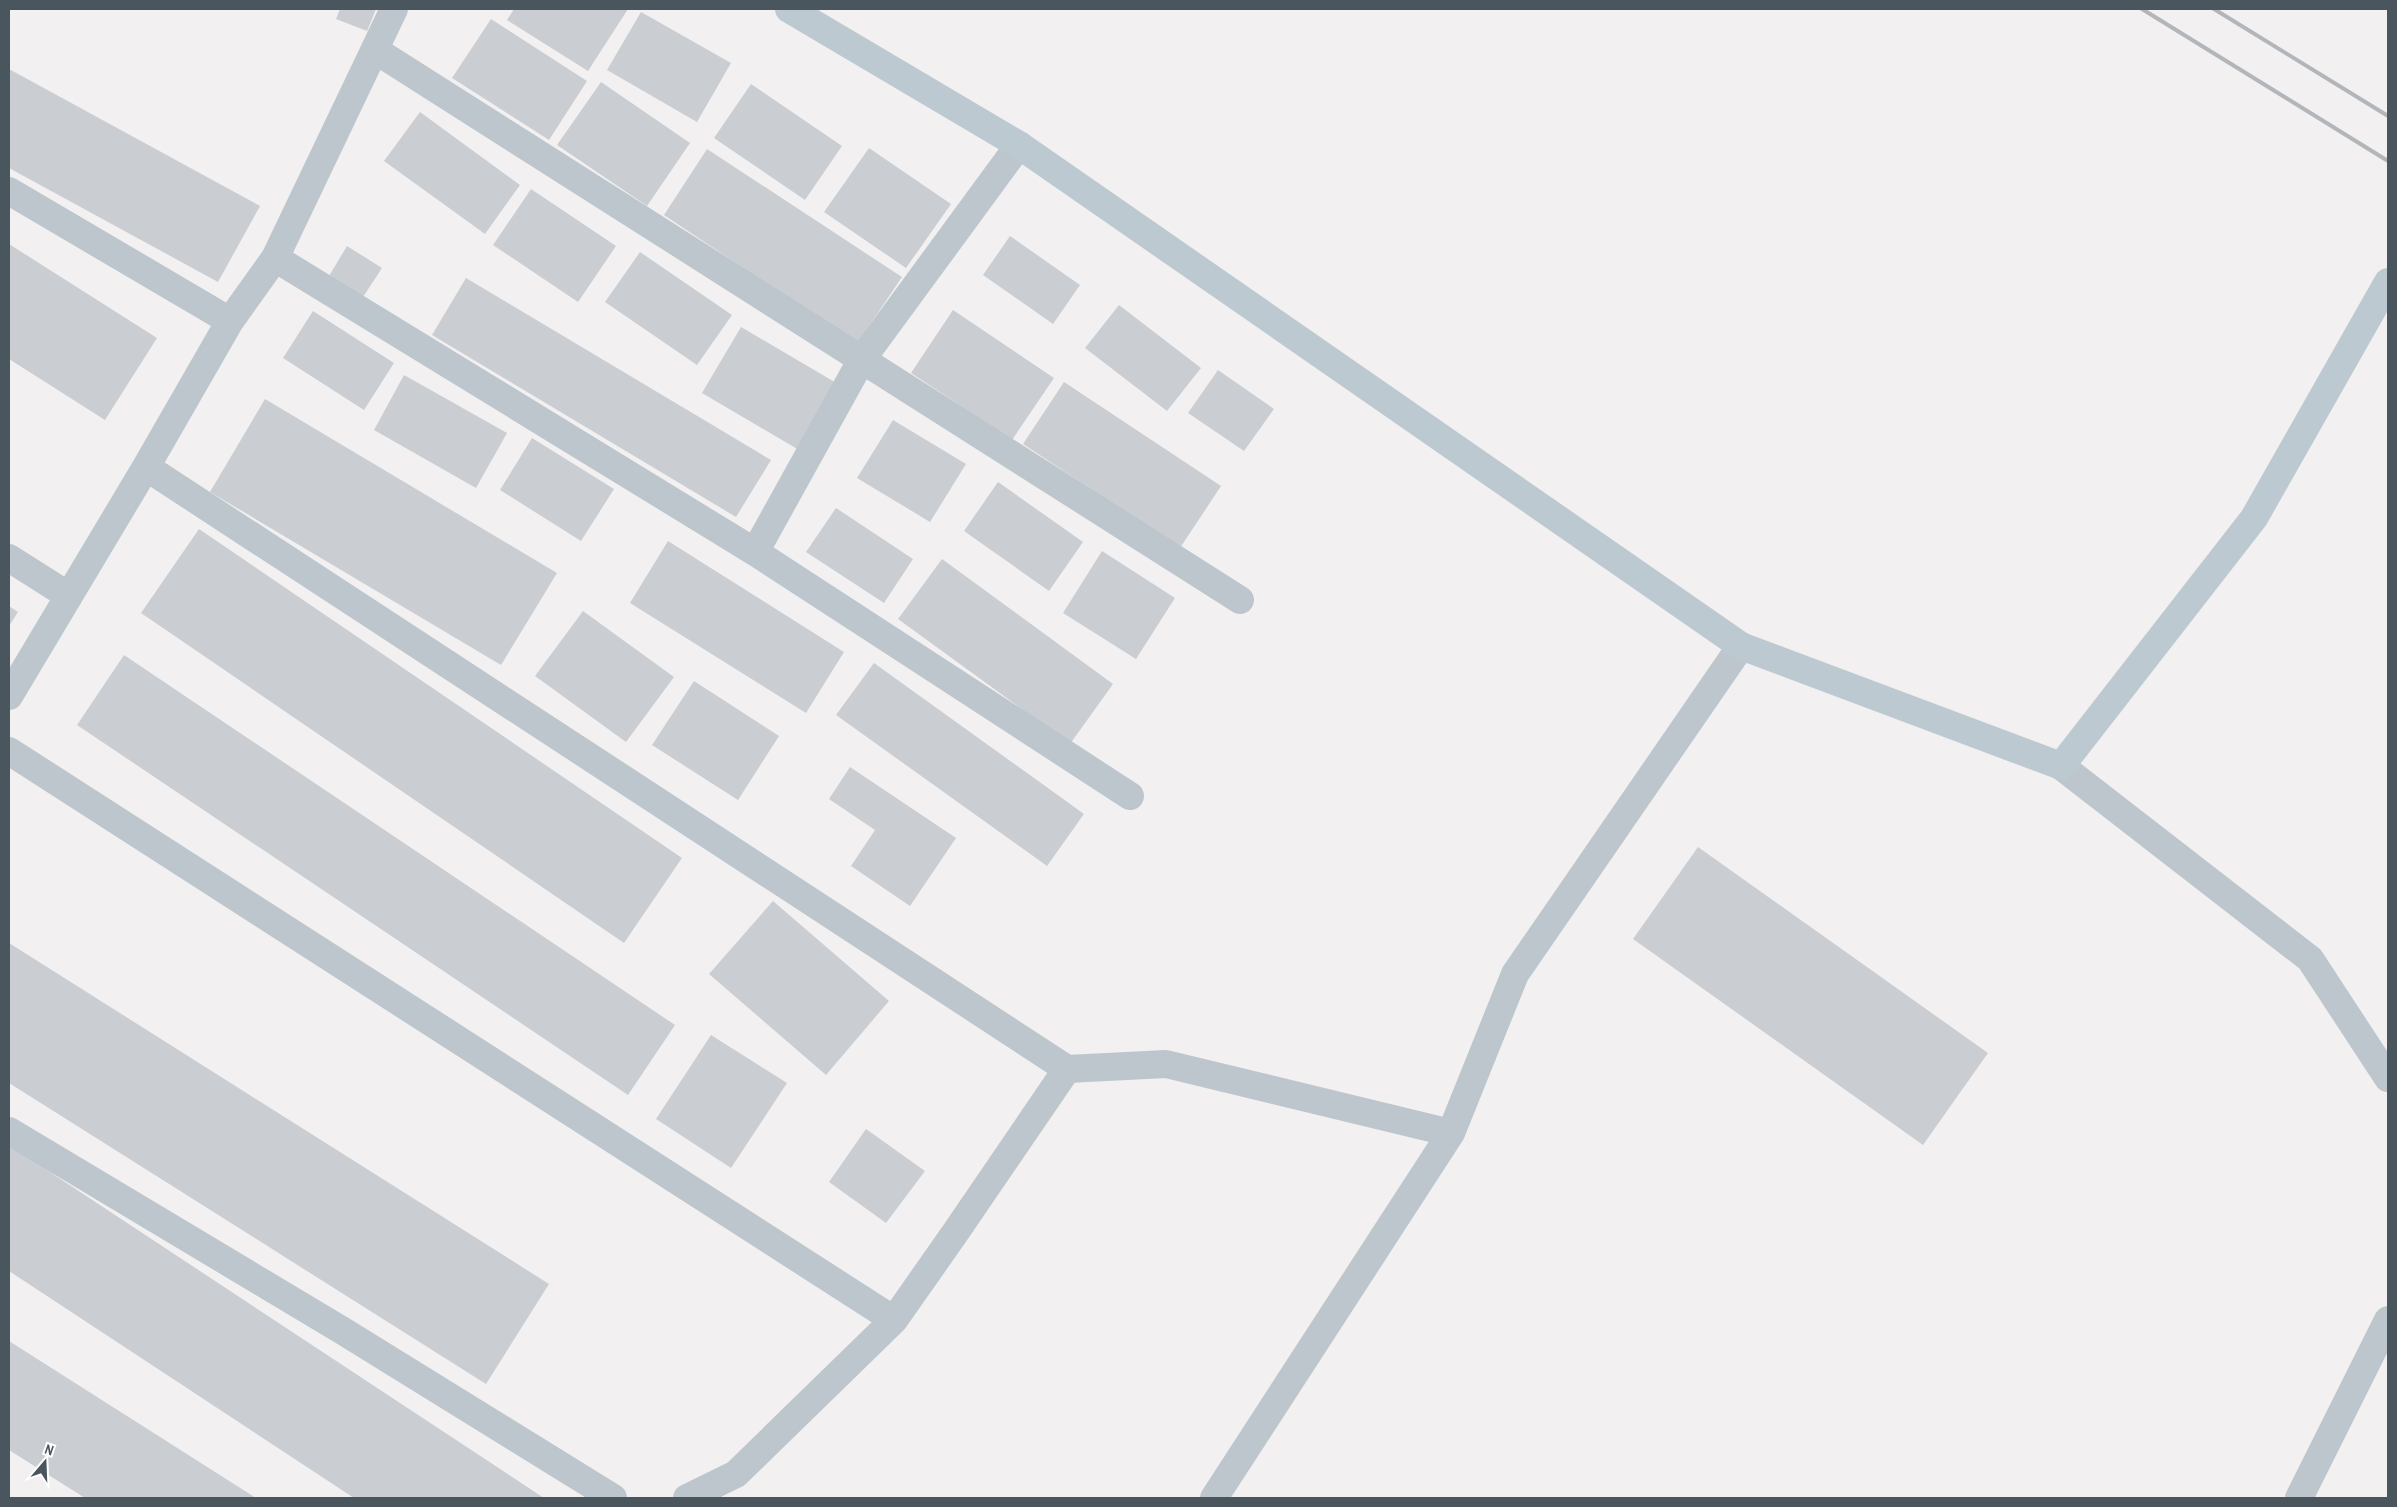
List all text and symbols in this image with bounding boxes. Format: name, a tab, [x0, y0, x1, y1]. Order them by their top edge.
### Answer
north arrow	[20, 1437, 70, 1487]
text: N	[42, 1440, 56, 1460]

